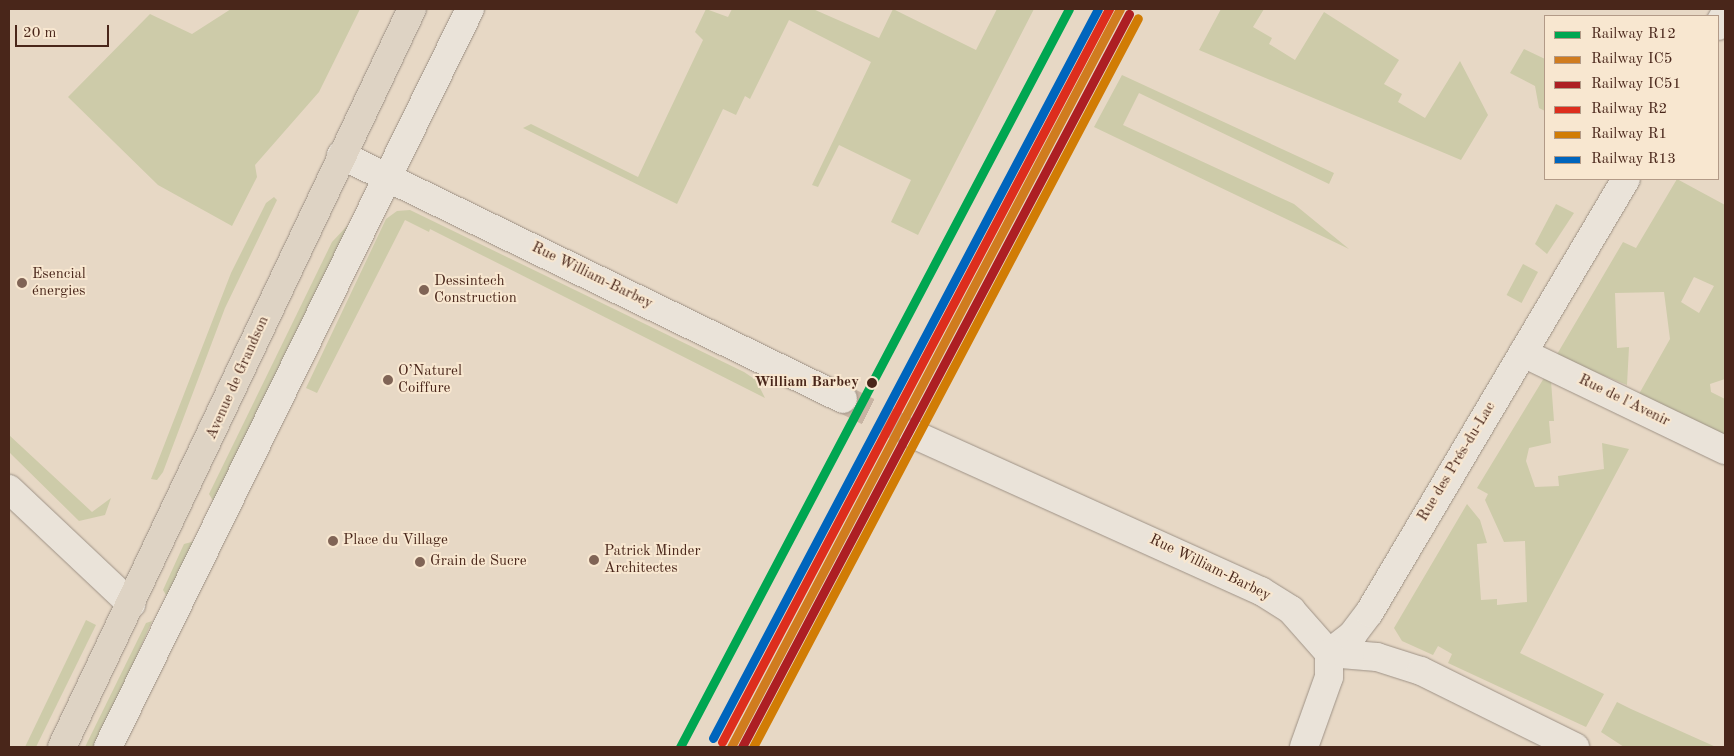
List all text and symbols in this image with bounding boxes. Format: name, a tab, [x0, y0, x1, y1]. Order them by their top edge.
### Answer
scale bar	[18, 15, 111, 47]
legend	[1544, 15, 1719, 180]
text: 20 m	[23, 26, 57, 41]
text: Railway R12	[1591, 27, 1676, 42]
text: Railway IC5	[1591, 52, 1672, 67]
text: Railway IC51	[1591, 77, 1681, 92]
text: Railway R2	[1591, 102, 1667, 117]
text: Railway R1	[1591, 127, 1667, 142]
text: Railway R13	[1591, 152, 1676, 167]
street label: Rue William-Barbey	[528, 239, 656, 313]
place label: Esencial énergies	[32, 265, 86, 300]
place label: Dessintech Construction	[434, 272, 517, 307]
marker: Esencial énergies	[16, 277, 28, 289]
marker: Dessintech Construction	[418, 284, 430, 296]
street label: Avenue de Grandson	[203, 314, 273, 442]
place label: O’Naturel Coiffure	[398, 362, 462, 397]
street label: Rue de l'Avenir	[1575, 371, 1673, 431]
marker: O’Naturel Coiffure	[382, 374, 394, 386]
place label: William Barbey	[754, 374, 859, 392]
marker: William Barbey	[863, 374, 881, 392]
street label: Rue des Prés-du-Lac	[1414, 399, 1500, 525]
street label: Rue William-Barbey	[1146, 531, 1274, 605]
place label: Place du Village	[343, 532, 448, 550]
marker: Place du Village	[327, 535, 339, 547]
place label: Patrick Minder Architectes	[604, 542, 701, 577]
place label: Grain de Sucre	[430, 553, 527, 571]
marker: Patrick Minder Architectes	[588, 554, 600, 566]
marker: Grain de Sucre	[414, 556, 426, 568]

